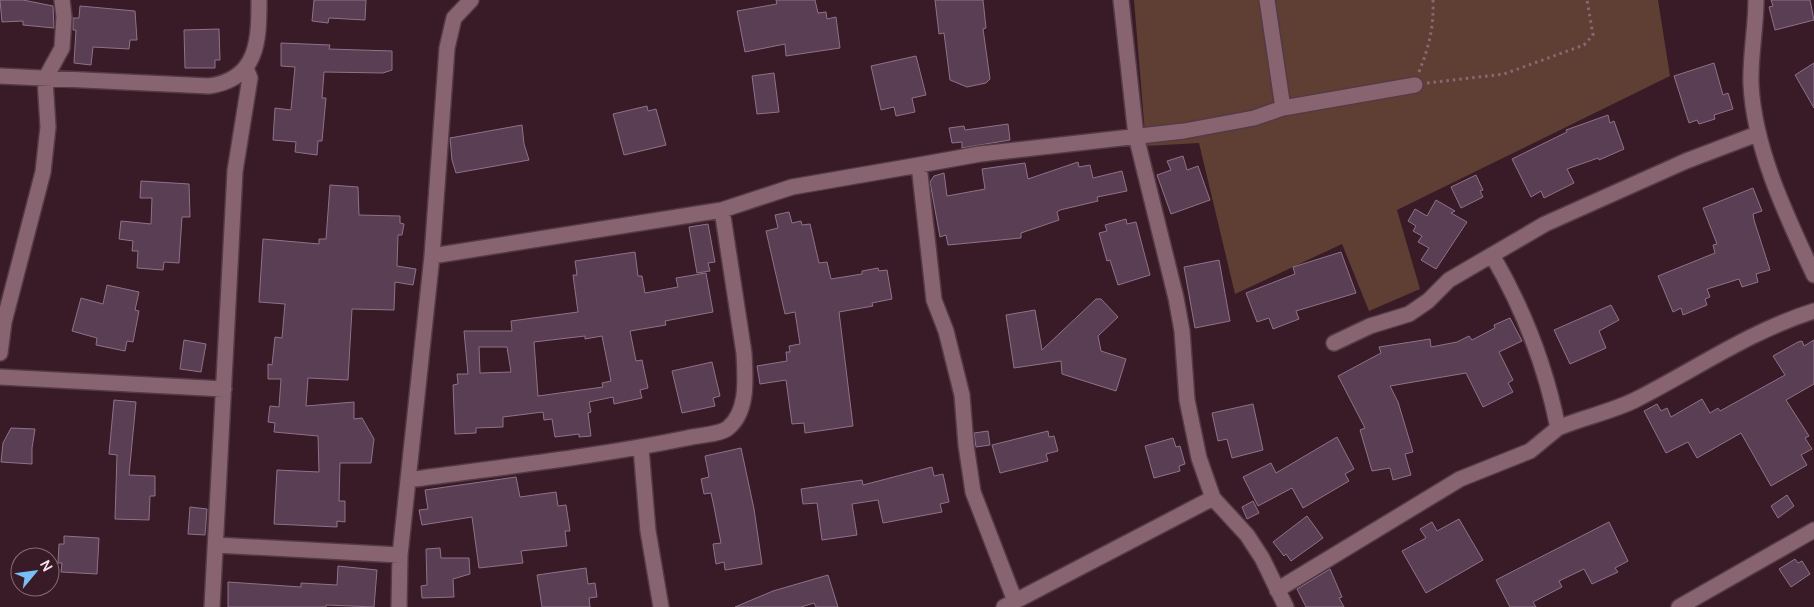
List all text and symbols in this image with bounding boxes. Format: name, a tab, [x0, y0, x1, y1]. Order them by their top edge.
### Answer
north arrow	[10, 547, 60, 597]
text: N	[36, 556, 58, 574]

